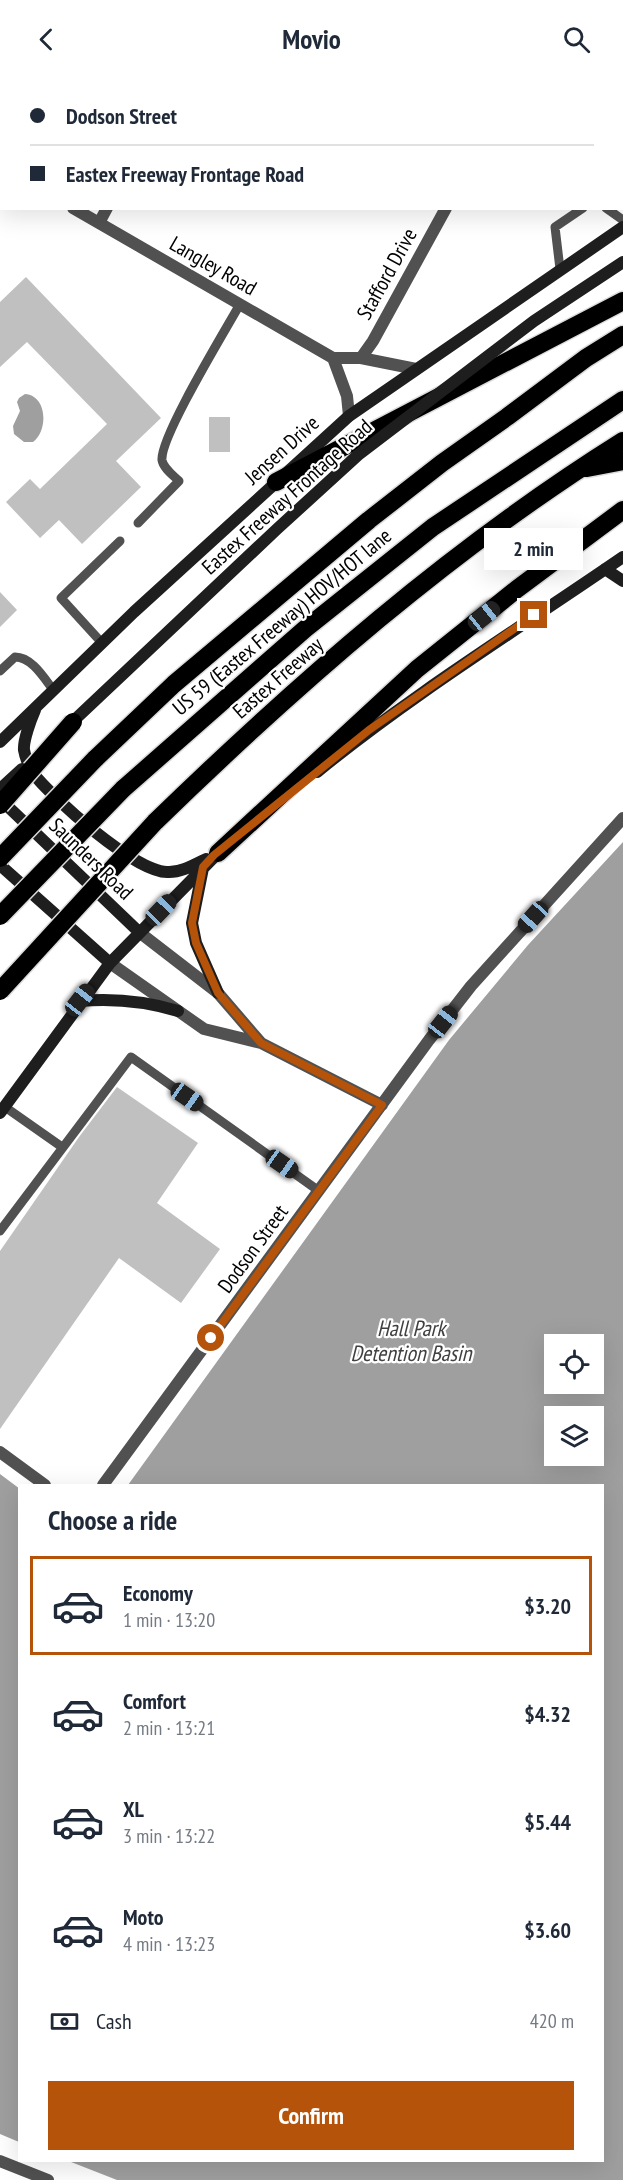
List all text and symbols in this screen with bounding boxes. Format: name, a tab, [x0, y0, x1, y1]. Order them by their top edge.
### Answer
text: Movio	[282, 22, 341, 56]
icon: back	[30, 23, 63, 56]
icon: search	[560, 23, 593, 56]
text: Dodson Street	[66, 102, 177, 130]
text: Eastex Freeway Frontage Road	[66, 160, 304, 188]
street label: Stafford Drive	[350, 223, 423, 324]
street label: Langley Road	[165, 230, 262, 301]
street label: Jensen Drive	[238, 409, 324, 491]
street label: Eastex Freeway Frontage Road	[196, 413, 377, 580]
street label: US 59 (Eastex Freeway) HOV/HOT lane	[167, 523, 397, 721]
callout: 2 min	[484, 528, 584, 570]
text: 2 min	[513, 536, 554, 562]
car	[464, 598, 504, 634]
route end	[520, 601, 547, 628]
street label: Eastex Freeway	[228, 632, 328, 724]
street label: Saunders Road	[44, 812, 139, 905]
car	[142, 891, 180, 929]
car	[514, 898, 552, 936]
car	[62, 980, 98, 1020]
car	[425, 1002, 461, 1042]
car	[167, 1079, 207, 1115]
car	[262, 1146, 302, 1182]
street label: Dodson Street	[212, 1199, 294, 1298]
water label: Hall Park Detention Basin	[351, 1314, 473, 1367]
route start	[197, 1324, 224, 1351]
map controls	[544, 1334, 604, 1466]
button: locate	[544, 1334, 604, 1394]
button: layers	[544, 1406, 604, 1466]
text: Choose a ride	[48, 1503, 177, 1537]
icon: car	[51, 1579, 105, 1633]
text: Economy	[123, 1579, 193, 1607]
text: $3.20	[524, 1592, 571, 1620]
text: 1 min · 13:20	[123, 1607, 215, 1633]
icon: car	[51, 1687, 105, 1741]
text: Comfort	[123, 1687, 186, 1715]
text: $4.32	[524, 1700, 571, 1728]
text: 2 min · 13:21	[123, 1715, 215, 1741]
icon: car	[51, 1795, 105, 1849]
text: XL	[123, 1795, 144, 1823]
text: $5.44	[524, 1808, 571, 1836]
text: 3 min · 13:22	[123, 1823, 215, 1849]
icon: car	[51, 1903, 105, 1957]
text: Moto	[123, 1903, 164, 1931]
text: $3.60	[524, 1916, 571, 1944]
text: 4 min · 13:23	[123, 1931, 215, 1957]
icon: cash	[48, 2005, 81, 2038]
text: Cash	[96, 2007, 132, 2035]
text: 420 m	[530, 2008, 574, 2034]
button: Confirm	[48, 2081, 574, 2150]

